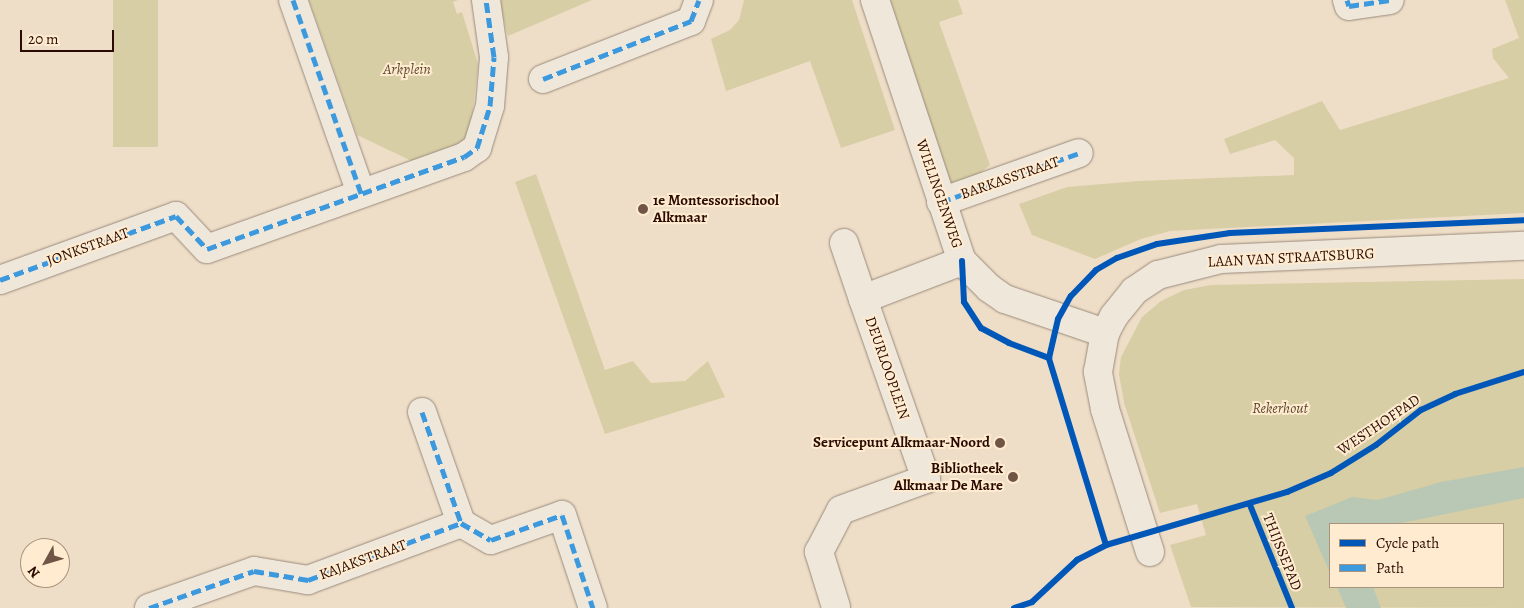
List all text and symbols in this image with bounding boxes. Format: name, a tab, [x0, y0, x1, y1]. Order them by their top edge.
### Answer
scale bar	[22, 20, 116, 52]
text: 20 m	[28, 29, 59, 49]
park label: Arkplein	[383, 61, 431, 79]
street label: WIELINGENWEG	[912, 137, 966, 251]
street label: BARKASSTRAAT	[958, 153, 1062, 203]
place label: 1e Montessorischool Alkmaar	[653, 191, 779, 226]
marker: 1e Montessorischool Alkmaar	[637, 203, 649, 215]
street label: JONKSTRAAT	[44, 224, 132, 270]
street label: LAAN VAN STRAATSBURG	[1207, 245, 1375, 271]
street label: DEURLOOPLEIN	[861, 314, 913, 422]
street label: WESTHOFPAD	[1334, 391, 1424, 459]
park label: Rekerhout	[1252, 400, 1308, 418]
place label: Servicepunt Alkmaar-Noord	[813, 434, 990, 452]
marker: Servicepunt Alkmaar-Noord	[994, 437, 1006, 449]
place label: Bibliotheek Alkmaar De Mare	[894, 459, 1003, 494]
marker: Bibliotheek Alkmaar De Mare	[1007, 471, 1019, 483]
street label: THIJSSEPAD	[1258, 511, 1306, 593]
legend	[1329, 523, 1504, 588]
text: Cycle path	[1376, 533, 1439, 553]
street label: KAJAKSTRAAT	[317, 536, 409, 584]
north arrow	[20, 538, 70, 588]
text: Path	[1376, 558, 1404, 578]
text: N	[23, 562, 44, 582]

